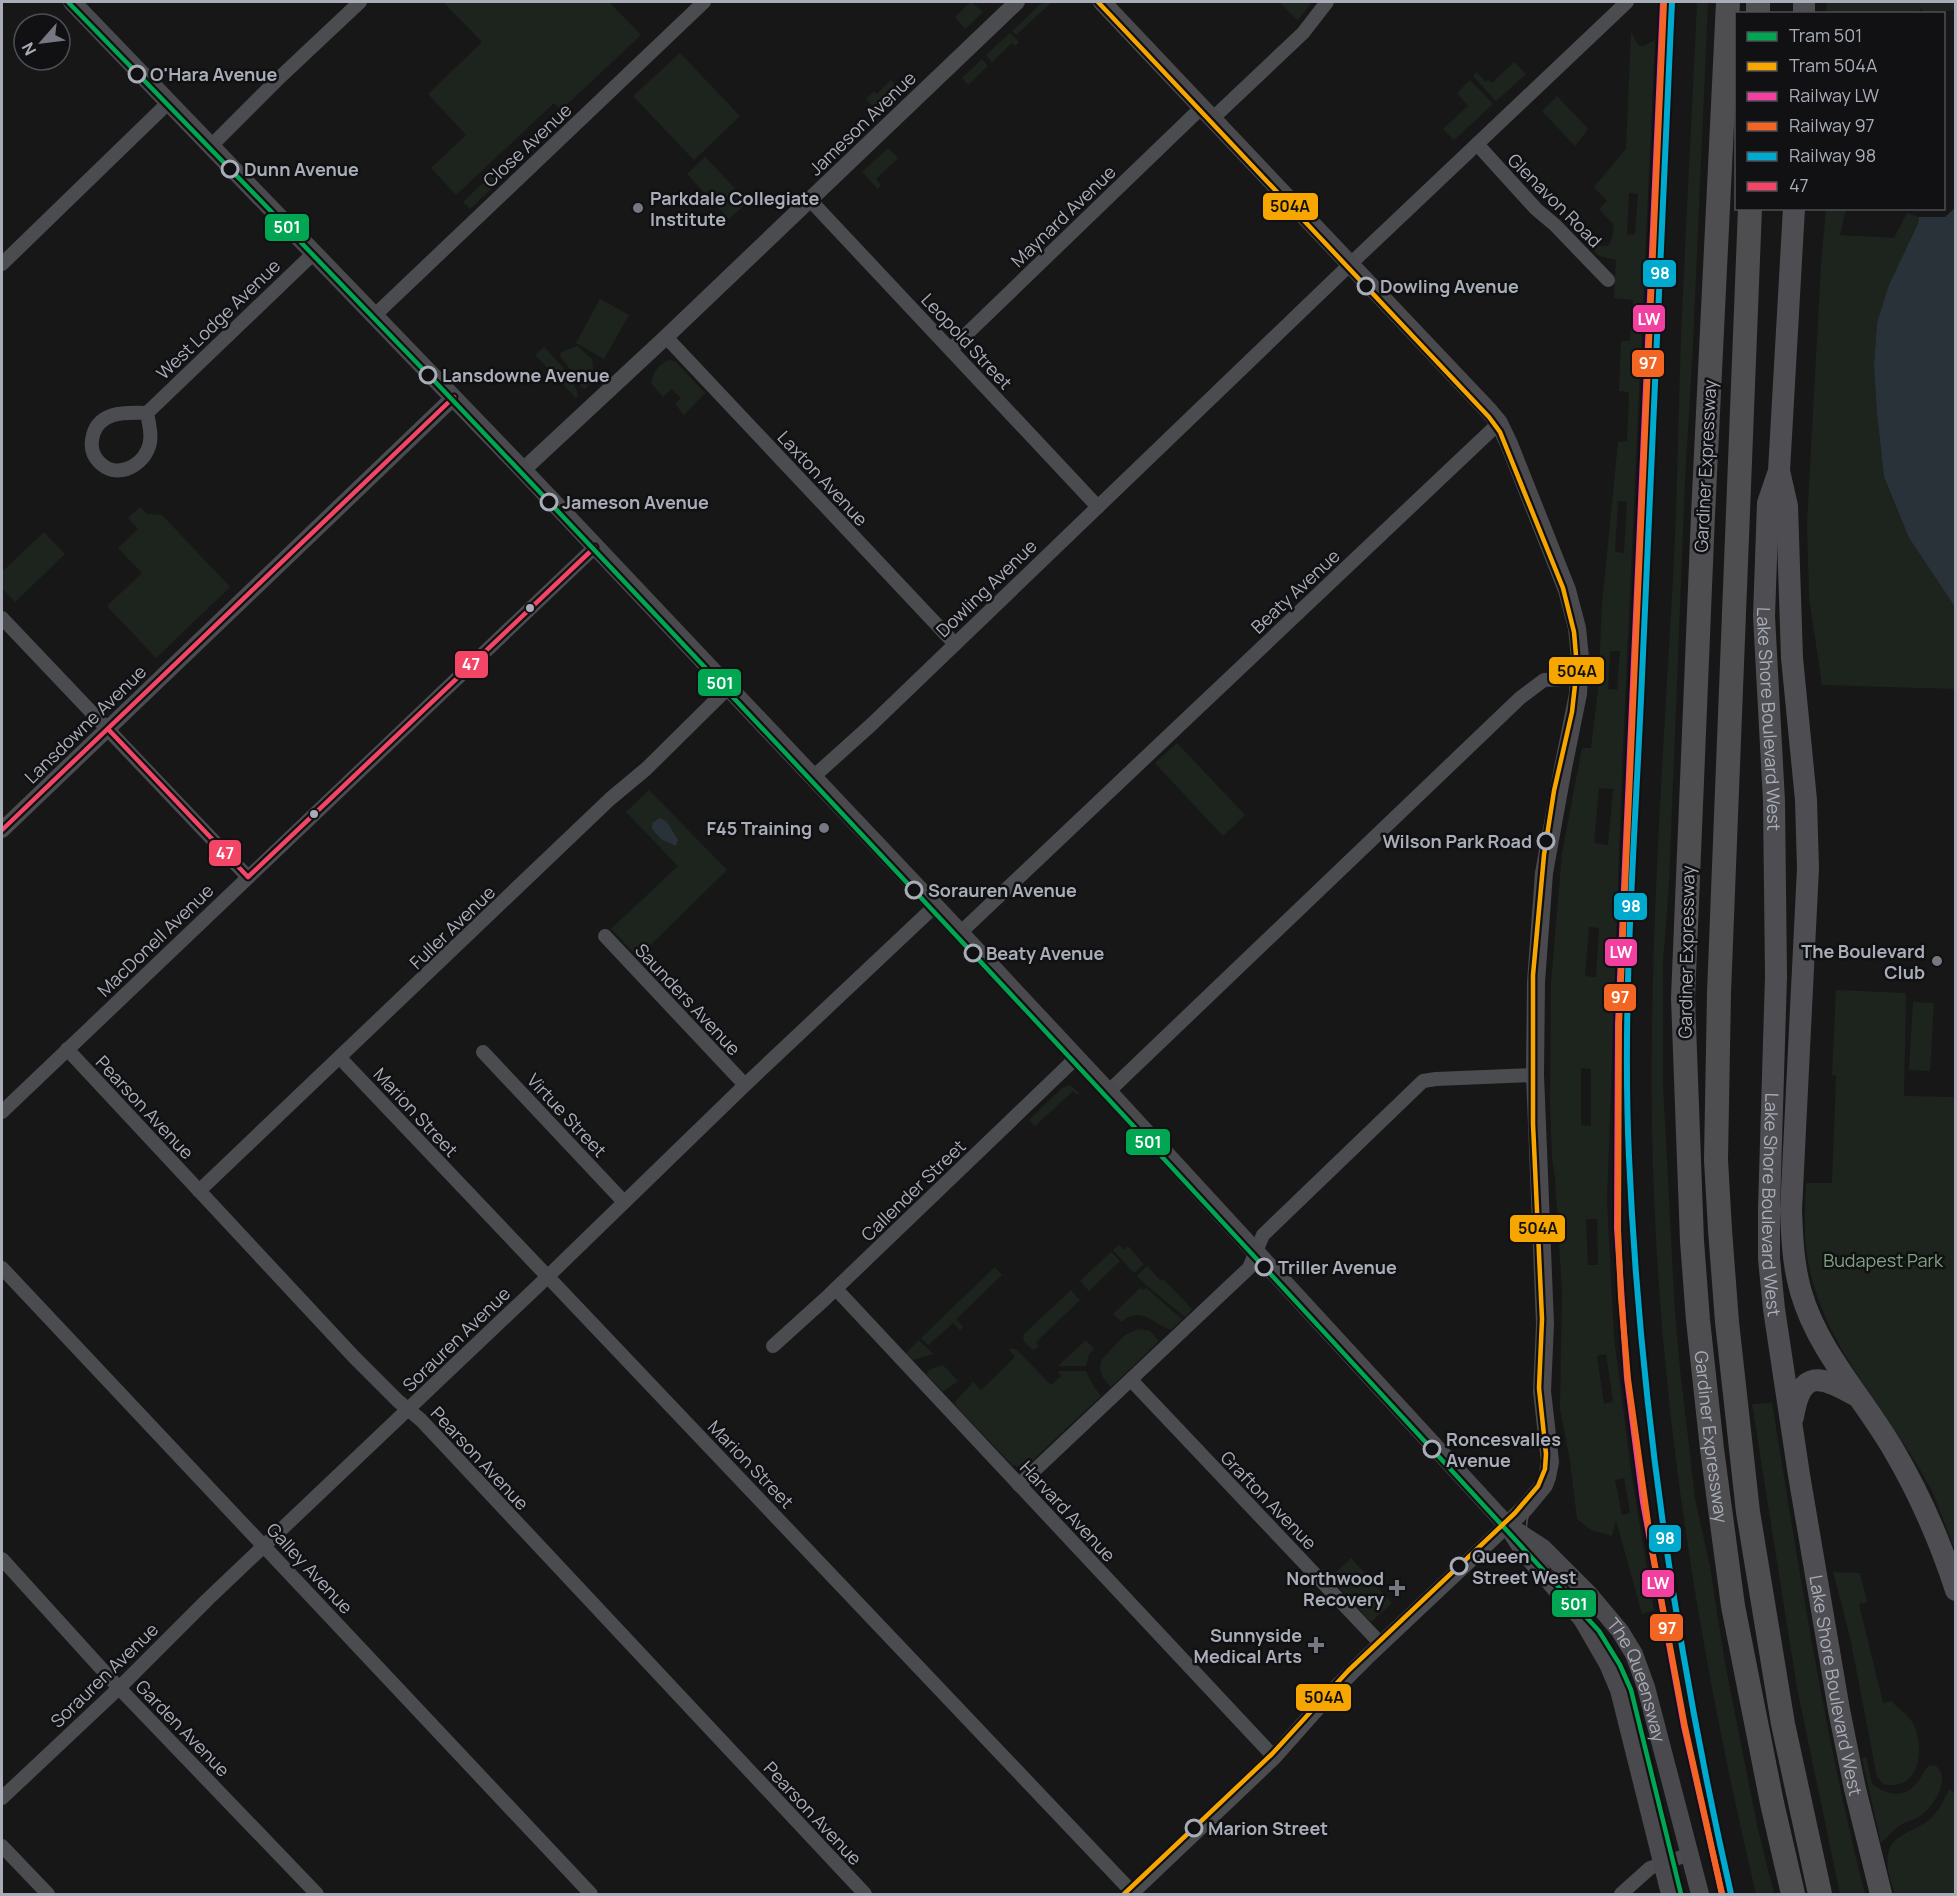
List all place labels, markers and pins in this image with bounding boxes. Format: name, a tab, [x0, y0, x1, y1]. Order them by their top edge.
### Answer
place label: O'Hara Avenue	[150, 62, 277, 86]
marker: O'Hara Avenue	[128, 65, 146, 83]
place label: Dunn Avenue	[244, 157, 359, 181]
marker: Dunn Avenue	[221, 160, 239, 178]
place label: Parkdale Collegiate Institute	[650, 186, 819, 231]
marker: Parkdale Collegiate Institute	[631, 201, 645, 215]
place label: Dowling Avenue	[1380, 274, 1519, 298]
marker: Dowling Avenue	[1357, 277, 1375, 295]
place label: Lansdowne Avenue	[442, 363, 610, 387]
marker: Lansdowne Avenue	[419, 366, 437, 384]
place label: Jameson Avenue	[562, 490, 709, 514]
marker: Jameson Avenue	[540, 493, 558, 511]
unlabelled marker	[524, 602, 536, 614]
unlabelled marker	[308, 808, 320, 820]
place label: F45 Training	[707, 816, 812, 840]
marker: F45 Training	[817, 821, 831, 835]
place label: Wilson Park Road	[1382, 829, 1532, 853]
marker: Wilson Park Road	[1537, 832, 1555, 850]
place label: Sorauren Avenue	[928, 878, 1077, 902]
marker: Sorauren Avenue	[905, 881, 923, 899]
place label: The Boulevard Club	[1801, 939, 1925, 984]
place label: Beaty Avenue	[986, 941, 1105, 965]
marker: Beaty Avenue	[964, 944, 982, 962]
marker: The Boulevard Club	[1930, 954, 1944, 968]
place label: Triller Avenue	[1278, 1255, 1397, 1279]
marker: Triller Avenue	[1255, 1258, 1273, 1276]
place label: Roncesvalles Avenue	[1446, 1427, 1561, 1472]
marker: Roncesvalles Avenue	[1423, 1440, 1441, 1458]
place label: Queen Street West	[1472, 1544, 1577, 1589]
marker: Queen Street West	[1450, 1557, 1468, 1575]
place label: Northwood Recovery	[1286, 1566, 1384, 1611]
marker: Northwood Recovery	[1388, 1579, 1406, 1597]
place label: Sunnyside Medical Arts	[1194, 1623, 1302, 1668]
marker: Sunnyside Medical Arts	[1307, 1636, 1325, 1654]
place label: Marion Street	[1208, 1816, 1328, 1840]
marker: Marion Street	[1185, 1819, 1203, 1837]

